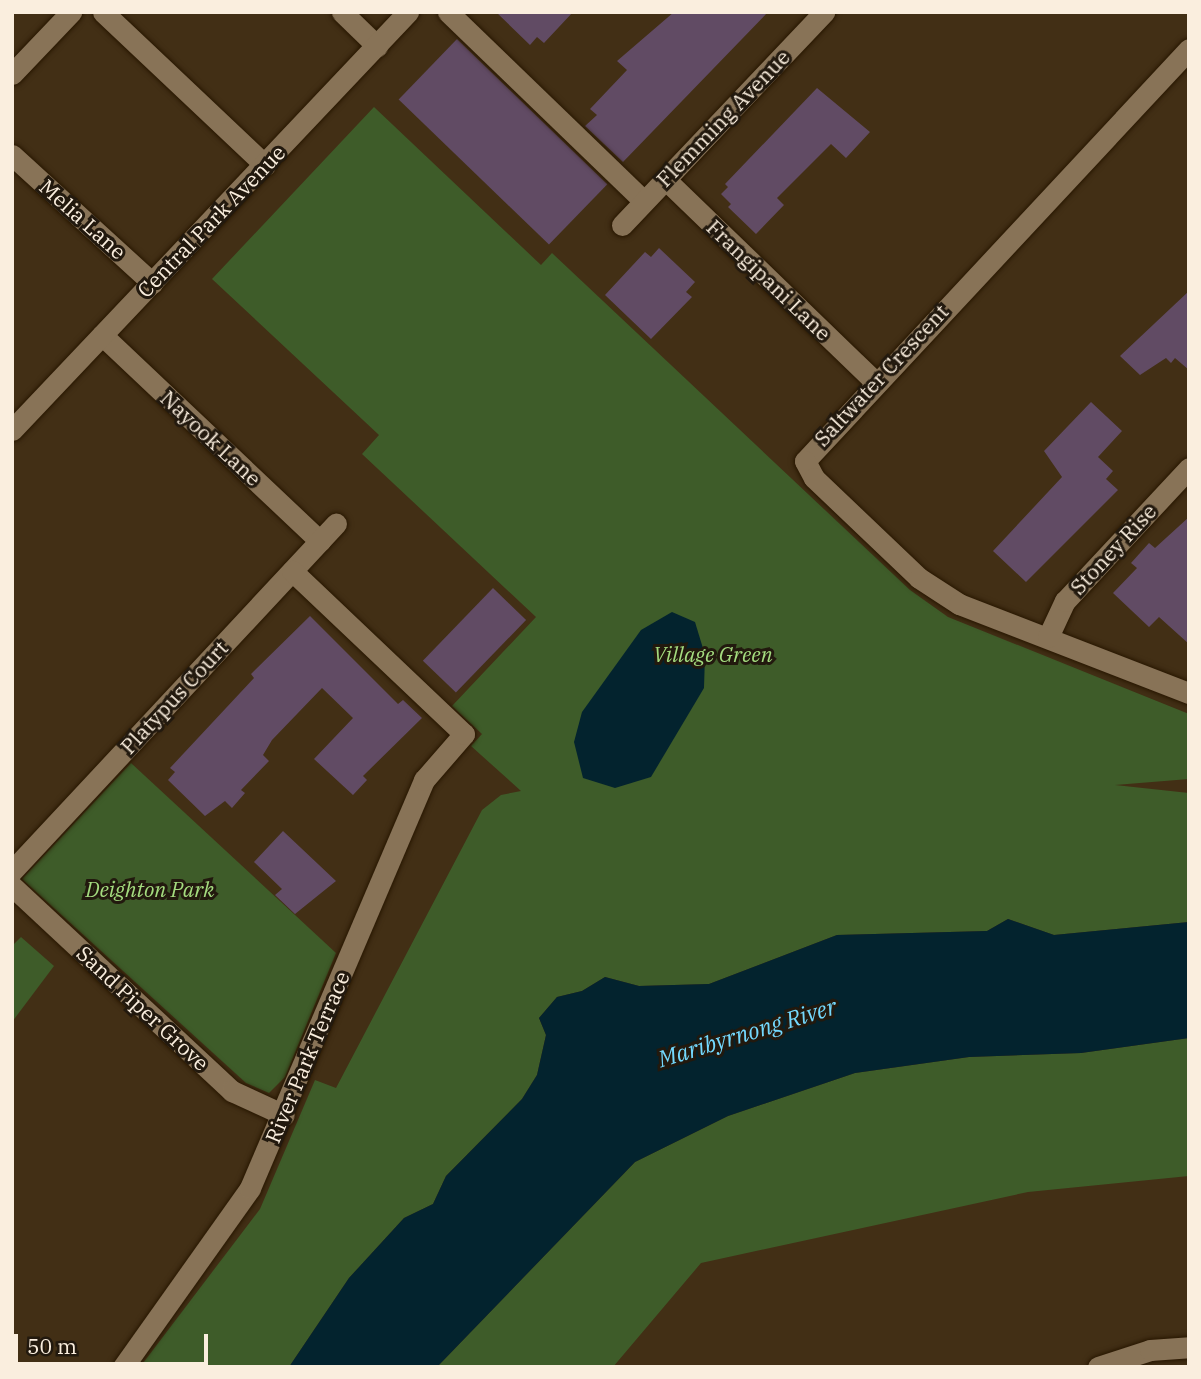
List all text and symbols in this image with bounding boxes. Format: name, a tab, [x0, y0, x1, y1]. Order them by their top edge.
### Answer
street label: Flemming Avenue	[651, 44, 795, 192]
street label: Central Park Avenue	[132, 140, 290, 302]
street label: Melia Lane	[35, 174, 131, 264]
street label: Frangipani Lane	[702, 214, 836, 346]
street label: Saltwater Crescent	[809, 299, 953, 451]
street label: Nayook Lane	[156, 385, 266, 491]
street label: Stoney Rise	[1065, 499, 1161, 599]
street label: Platypus Court	[115, 635, 233, 759]
park label: Village Green	[653, 641, 773, 667]
park label: Deighton Park	[86, 876, 214, 902]
street label: Sand Piper Grove	[72, 940, 214, 1076]
street label: River Park Terrace	[259, 967, 355, 1147]
water label: Maribyrnong River	[654, 992, 840, 1072]
scale bar	[18, 1320, 212, 1364]
text: 50 m	[27, 1332, 77, 1360]

